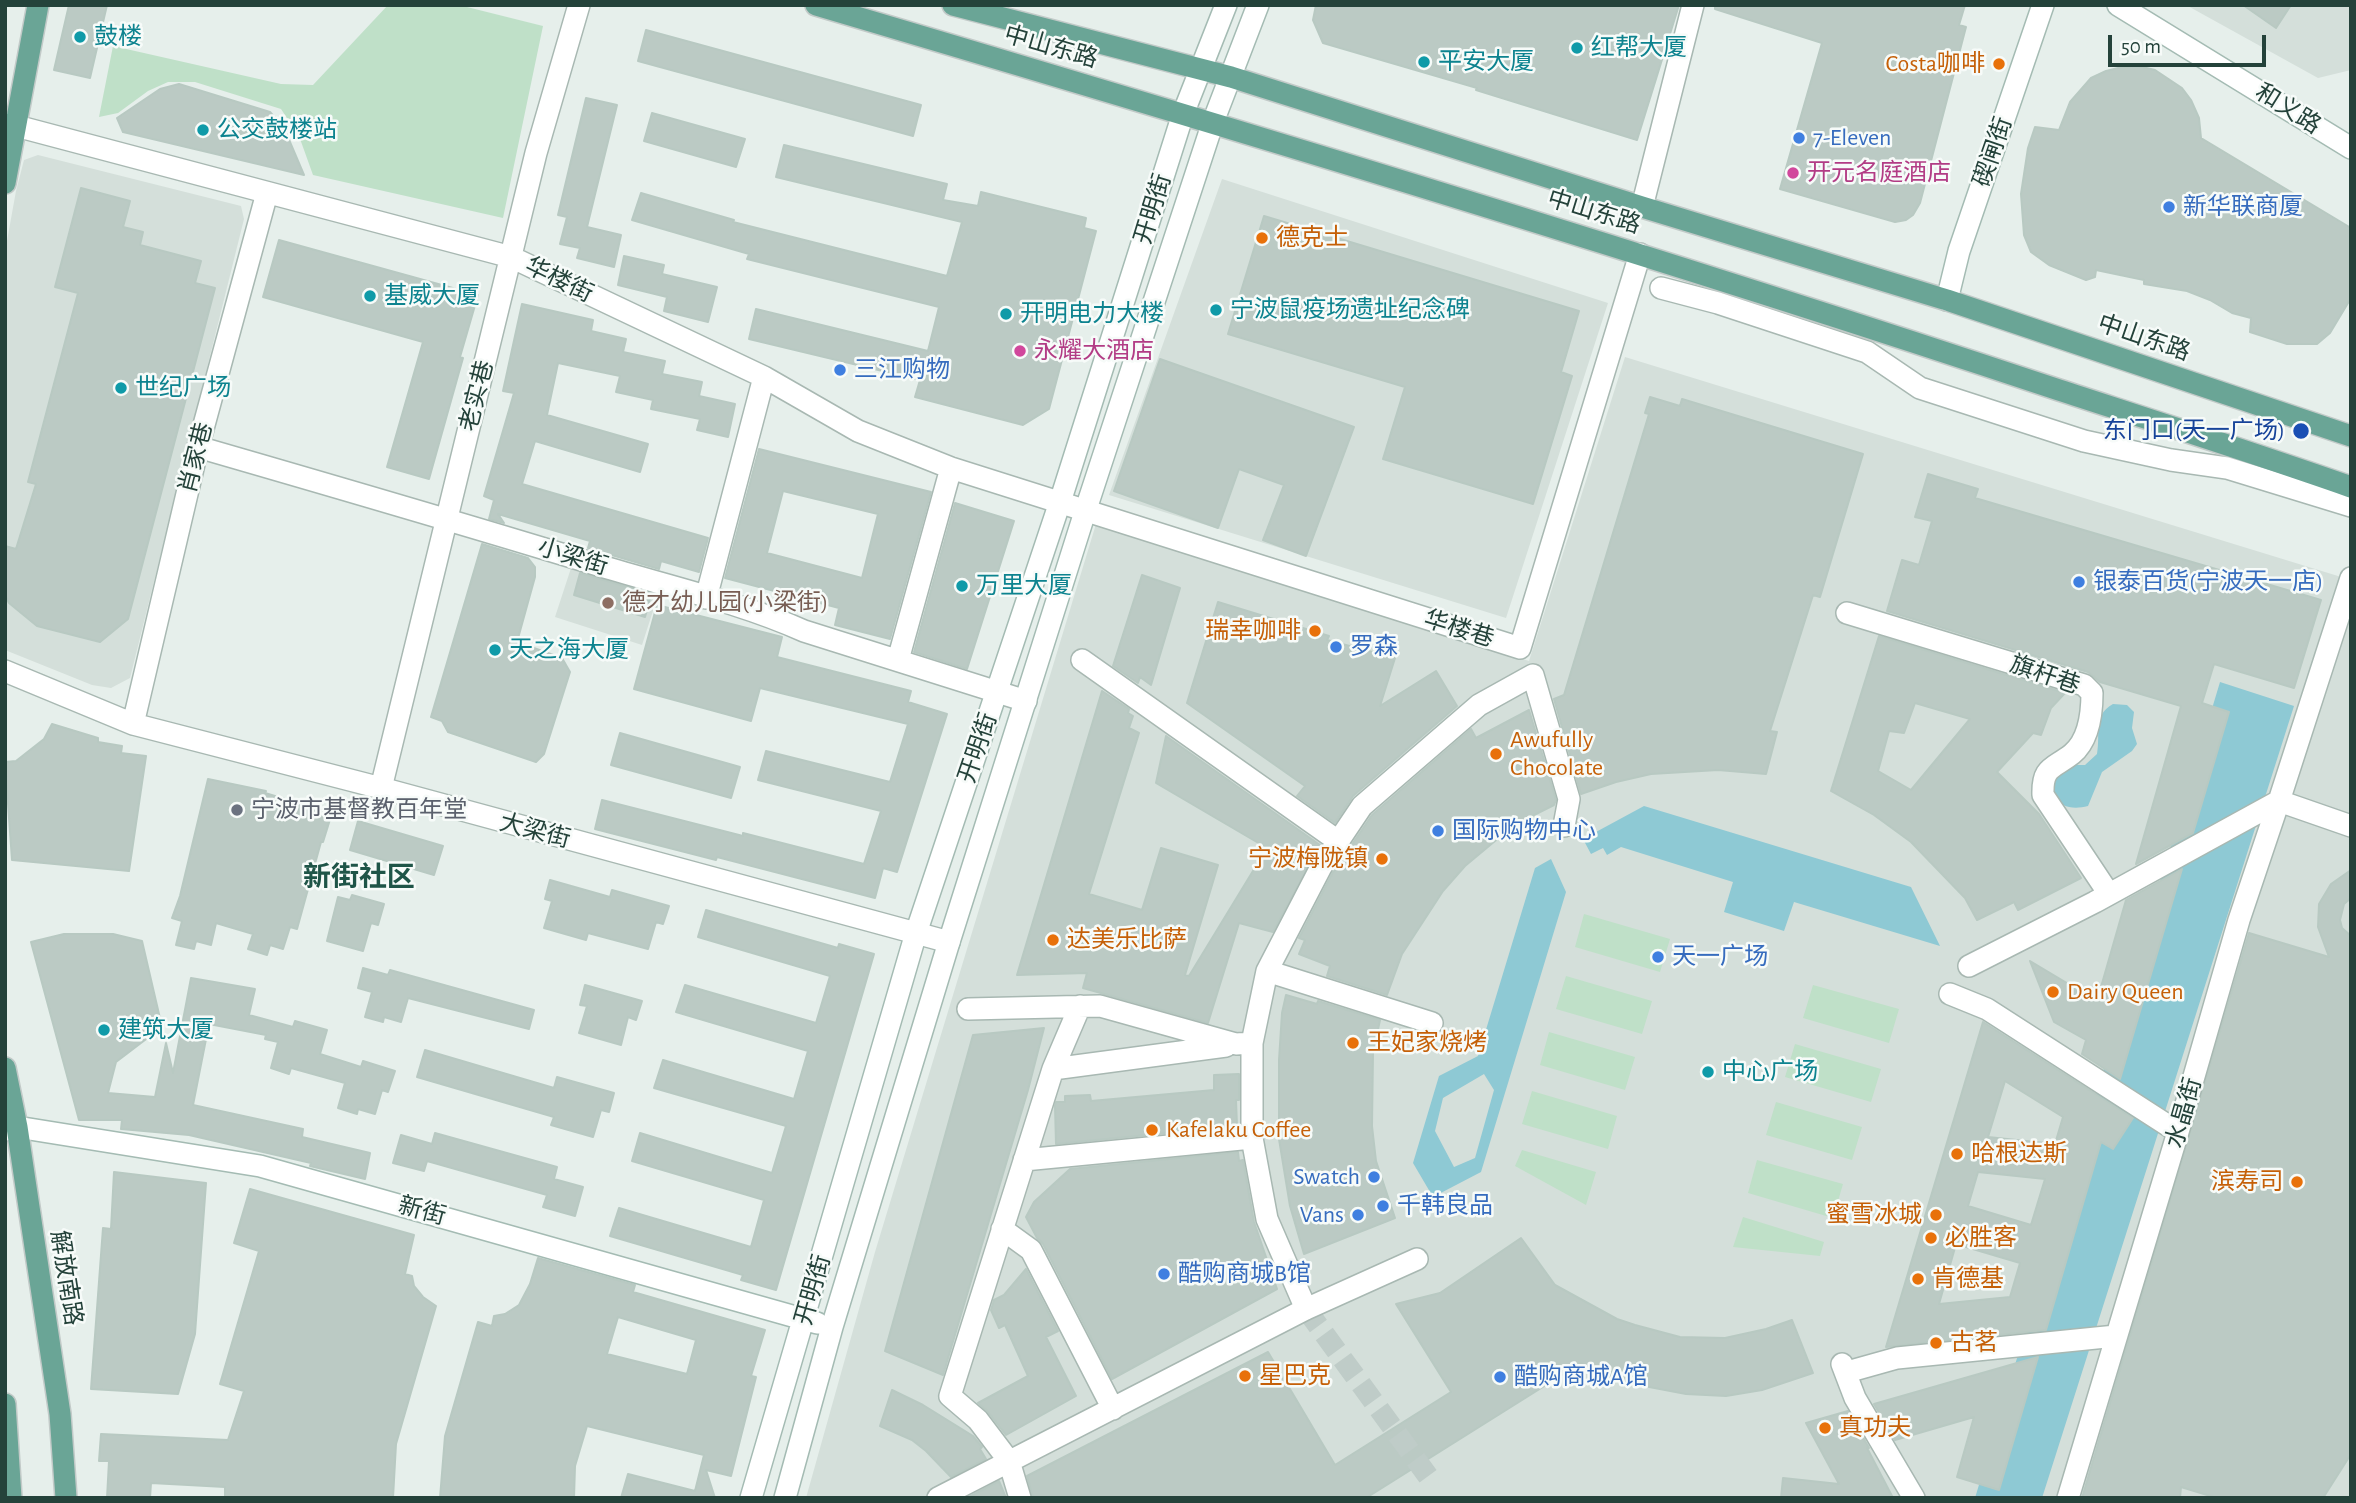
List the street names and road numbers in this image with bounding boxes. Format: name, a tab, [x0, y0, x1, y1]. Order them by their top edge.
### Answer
street label: 中山东路	[1001, 20, 1101, 74]
street label: 和义路	[2250, 78, 2326, 140]
street label: 碶闸街	[1968, 113, 2018, 191]
street label: 开明街	[1129, 170, 1177, 248]
street label: 中山东路	[1544, 184, 1644, 240]
street label: 华楼街	[520, 251, 598, 309]
street label: 中山东路	[2094, 309, 2194, 367]
street label: 老实巷	[454, 358, 500, 434]
street label: 肖家巷	[173, 420, 219, 496]
street label: 小梁街	[534, 533, 612, 581]
street label: 华楼巷	[1420, 605, 1498, 653]
street label: 旗杆巷	[2006, 650, 2084, 700]
street label: 开明街	[953, 709, 1003, 787]
street label: 大梁街	[496, 808, 574, 854]
street label: 水晶街	[2160, 1074, 2208, 1152]
street label: 新街	[395, 1191, 449, 1231]
street label: 解放南路	[44, 1228, 88, 1328]
street label: 开明街	[789, 1251, 837, 1329]

